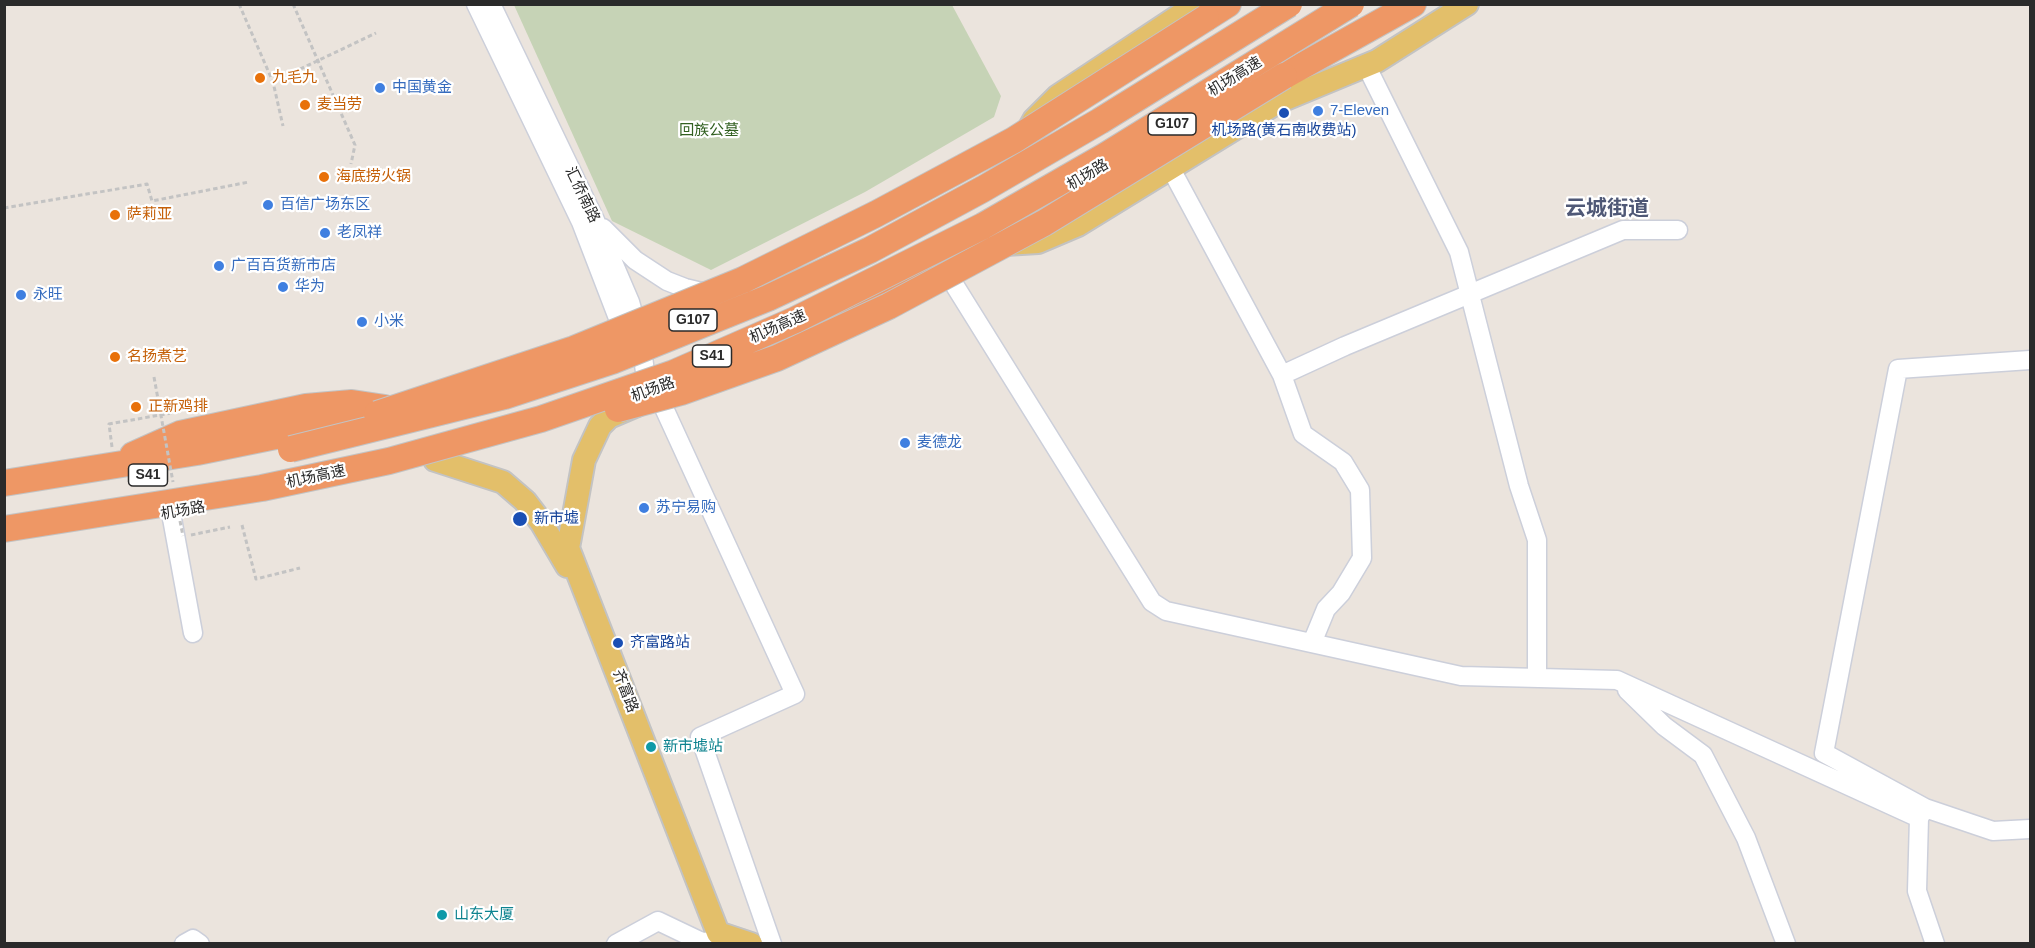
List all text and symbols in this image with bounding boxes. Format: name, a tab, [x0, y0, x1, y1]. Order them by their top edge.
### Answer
street label: 机场高速	[1205, 53, 1265, 101]
place label: 九毛九	[272, 69, 317, 87]
marker: 九毛九	[253, 71, 267, 85]
place label: 中国黄金	[392, 79, 452, 97]
marker: 中国黄金	[373, 81, 387, 95]
place label: 麦当劳	[317, 96, 362, 114]
marker: 麦当劳	[298, 98, 312, 112]
place label: 7-Eleven	[1330, 102, 1389, 120]
marker: 7-Eleven	[1311, 104, 1325, 118]
marker: 机场路(黄石南收费站)	[1277, 106, 1291, 120]
road number: G107	[1148, 113, 1196, 135]
park label: 回族公墓	[679, 122, 739, 140]
place label: 机场路(黄石南收费站)	[1212, 122, 1356, 140]
street label: 机场路	[1064, 156, 1112, 194]
street label: 汇侨南路	[561, 164, 603, 226]
place label: 海底捞火锅	[336, 168, 411, 186]
marker: 海底捞火锅	[317, 170, 331, 184]
place label: 百信广场东区	[280, 196, 370, 214]
district label: 云城街道	[1565, 196, 1649, 222]
marker: 百信广场东区	[261, 198, 275, 212]
place label: 萨莉亚	[127, 206, 172, 224]
marker: 萨莉亚	[108, 208, 122, 222]
place label: 老凤祥	[337, 224, 382, 242]
marker: 老凤祥	[318, 226, 332, 240]
place label: 广百百货新市店	[231, 257, 336, 275]
marker: 广百百货新市店	[212, 259, 226, 273]
place label: 华为	[295, 278, 325, 296]
marker: 华为	[276, 280, 290, 294]
place label: 永旺	[33, 286, 63, 304]
marker: 永旺	[14, 288, 28, 302]
street label: 机场高速	[747, 307, 809, 347]
road number: G107	[669, 309, 717, 331]
place label: 小米	[374, 313, 404, 331]
marker: 小米	[355, 315, 369, 329]
road number: S41	[692, 345, 732, 367]
place label: 名扬煮艺	[127, 348, 187, 366]
marker: 名扬煮艺	[108, 350, 122, 364]
street label: 机场路	[629, 374, 677, 406]
place label: 正新鸡排	[148, 398, 208, 416]
marker: 正新鸡排	[129, 400, 143, 414]
place label: 麦德龙	[917, 434, 962, 452]
marker: 麦德龙	[898, 436, 912, 450]
street label: 机场高速	[285, 462, 347, 492]
road number: S41	[128, 464, 168, 486]
street label: 机场路	[159, 498, 207, 524]
place label: 苏宁易购	[656, 499, 716, 517]
marker: 苏宁易购	[637, 501, 651, 515]
marker: 新市墟	[511, 510, 529, 528]
place label: 新市墟	[534, 510, 579, 528]
place label: 齐富路站	[630, 634, 690, 652]
marker: 齐富路站	[611, 636, 625, 650]
street label: 齐富路	[609, 667, 641, 715]
place label: 新市墟站	[663, 738, 723, 756]
marker: 新市墟站	[644, 740, 658, 754]
place label: 山东大厦	[454, 906, 514, 924]
marker: 山东大厦	[435, 908, 449, 922]

